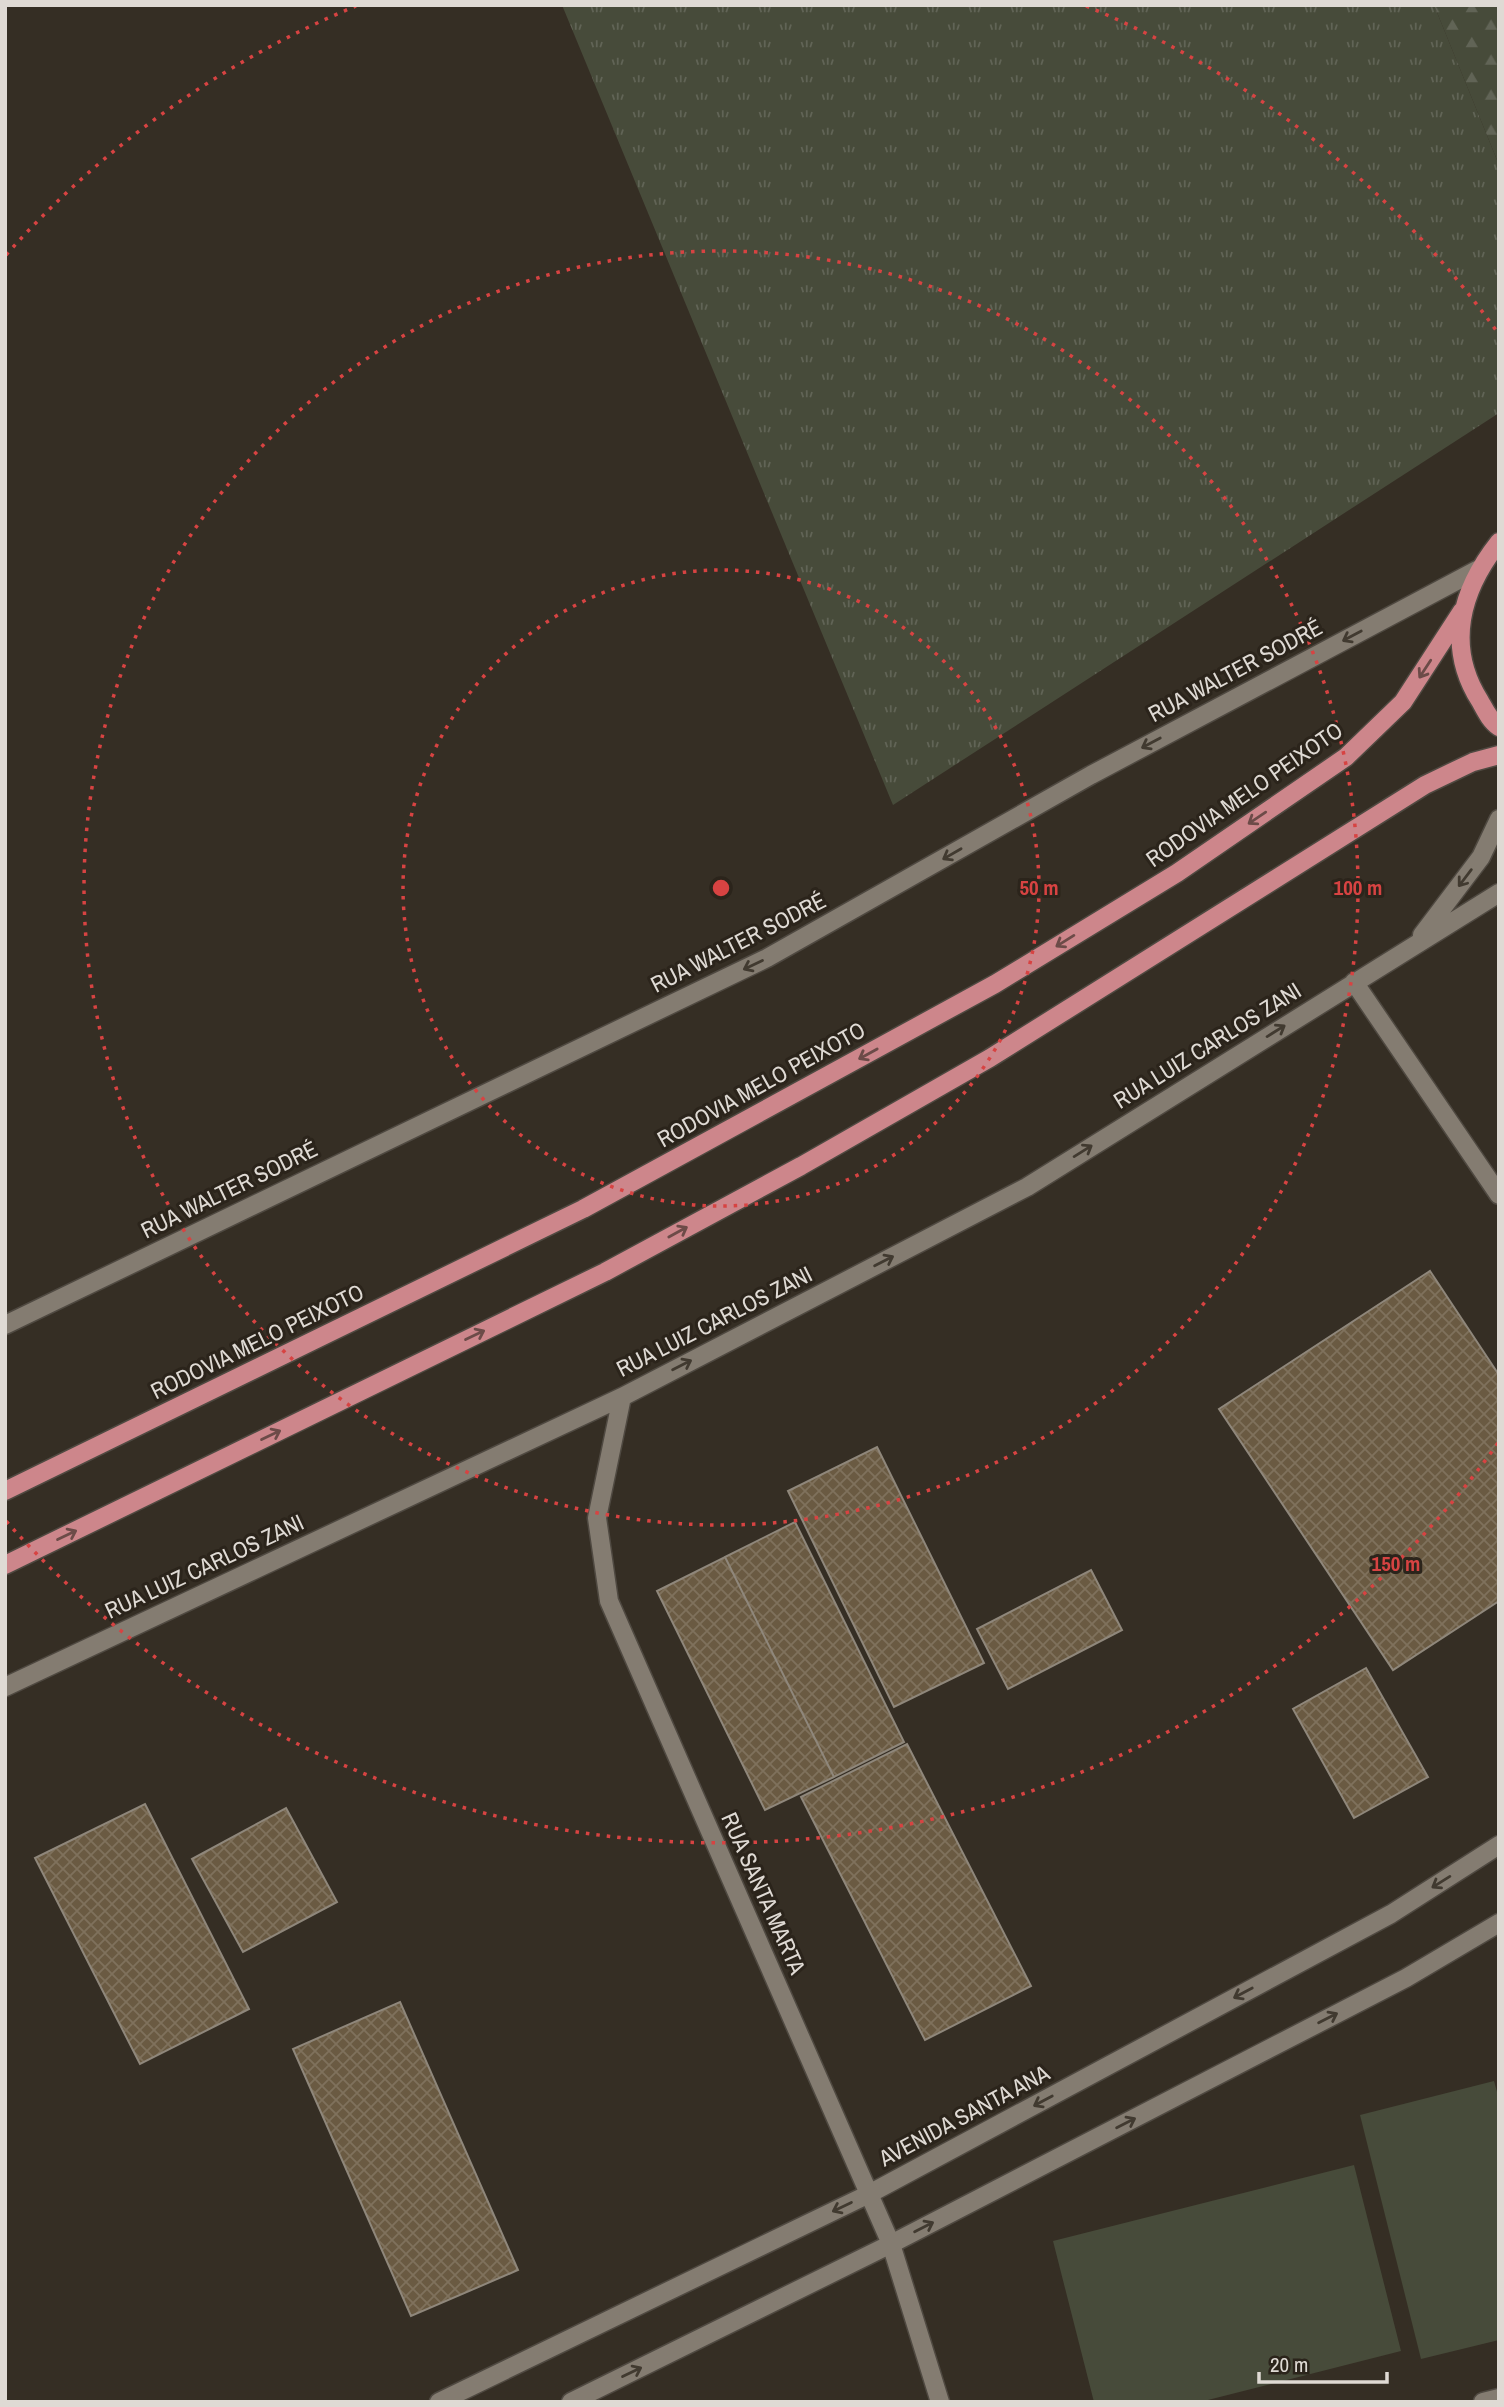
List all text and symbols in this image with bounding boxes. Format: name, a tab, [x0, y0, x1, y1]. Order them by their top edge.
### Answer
street label: RUA WALTER SODRÉ	[1143, 611, 1327, 729]
one-way arrow	[1342, 630, 1362, 644]
one-way arrow	[1417, 658, 1431, 678]
street label: RODOVIA MELO PEIXOTO	[1139, 714, 1349, 874]
one-way arrow	[1141, 737, 1162, 750]
one-way arrow	[1248, 811, 1267, 825]
one-way arrow	[942, 848, 963, 861]
one-way arrow	[1458, 868, 1472, 887]
text: 50 m	[1019, 873, 1059, 902]
text: 100 m	[1334, 873, 1382, 902]
centre of rings	[709, 876, 733, 900]
street label: RUA WALTER SODRÉ	[645, 884, 831, 1000]
one-way arrow	[1056, 935, 1076, 949]
one-way arrow	[743, 958, 764, 972]
street label: RUA LUIZ CARLOS ZANI	[1107, 975, 1307, 1115]
street label: RODOVIA MELO PEIXOTO	[651, 1014, 871, 1154]
one-way arrow	[1266, 1023, 1286, 1037]
one-way arrow	[858, 1047, 878, 1061]
street label: RUA WALTER SODRÉ	[136, 1133, 322, 1245]
one-way arrow	[1073, 1144, 1093, 1158]
one-way arrow	[667, 1225, 688, 1238]
one-way arrow	[873, 1253, 894, 1267]
street label: RUA LUIZ CARLOS ZANI	[611, 1258, 817, 1384]
street label: RODOVIA MELO PEIXOTO	[145, 1276, 369, 1406]
one-way arrow	[464, 1328, 485, 1342]
one-way arrow	[671, 1358, 692, 1372]
one-way arrow	[260, 1428, 281, 1442]
street label: RUA LUIZ CARLOS ZANI	[100, 1506, 308, 1626]
one-way arrow	[56, 1527, 77, 1541]
text: 150 m	[1372, 1549, 1420, 1578]
street label: RUA SANTA MARTA	[714, 1807, 814, 1979]
one-way arrow	[1432, 1874, 1451, 1889]
one-way arrow	[1233, 1987, 1254, 2000]
one-way arrow	[1317, 2011, 1338, 2025]
street label: AVENIDA SANTA ANA	[872, 2057, 1055, 2174]
one-way arrow	[1033, 2094, 1053, 2108]
one-way arrow	[1115, 2115, 1136, 2129]
one-way arrow	[832, 2201, 853, 2215]
one-way arrow	[913, 2220, 934, 2234]
scale bar	[1259, 2340, 1387, 2384]
text: 20 m	[1270, 2350, 1308, 2379]
one-way arrow	[621, 2364, 642, 2378]

